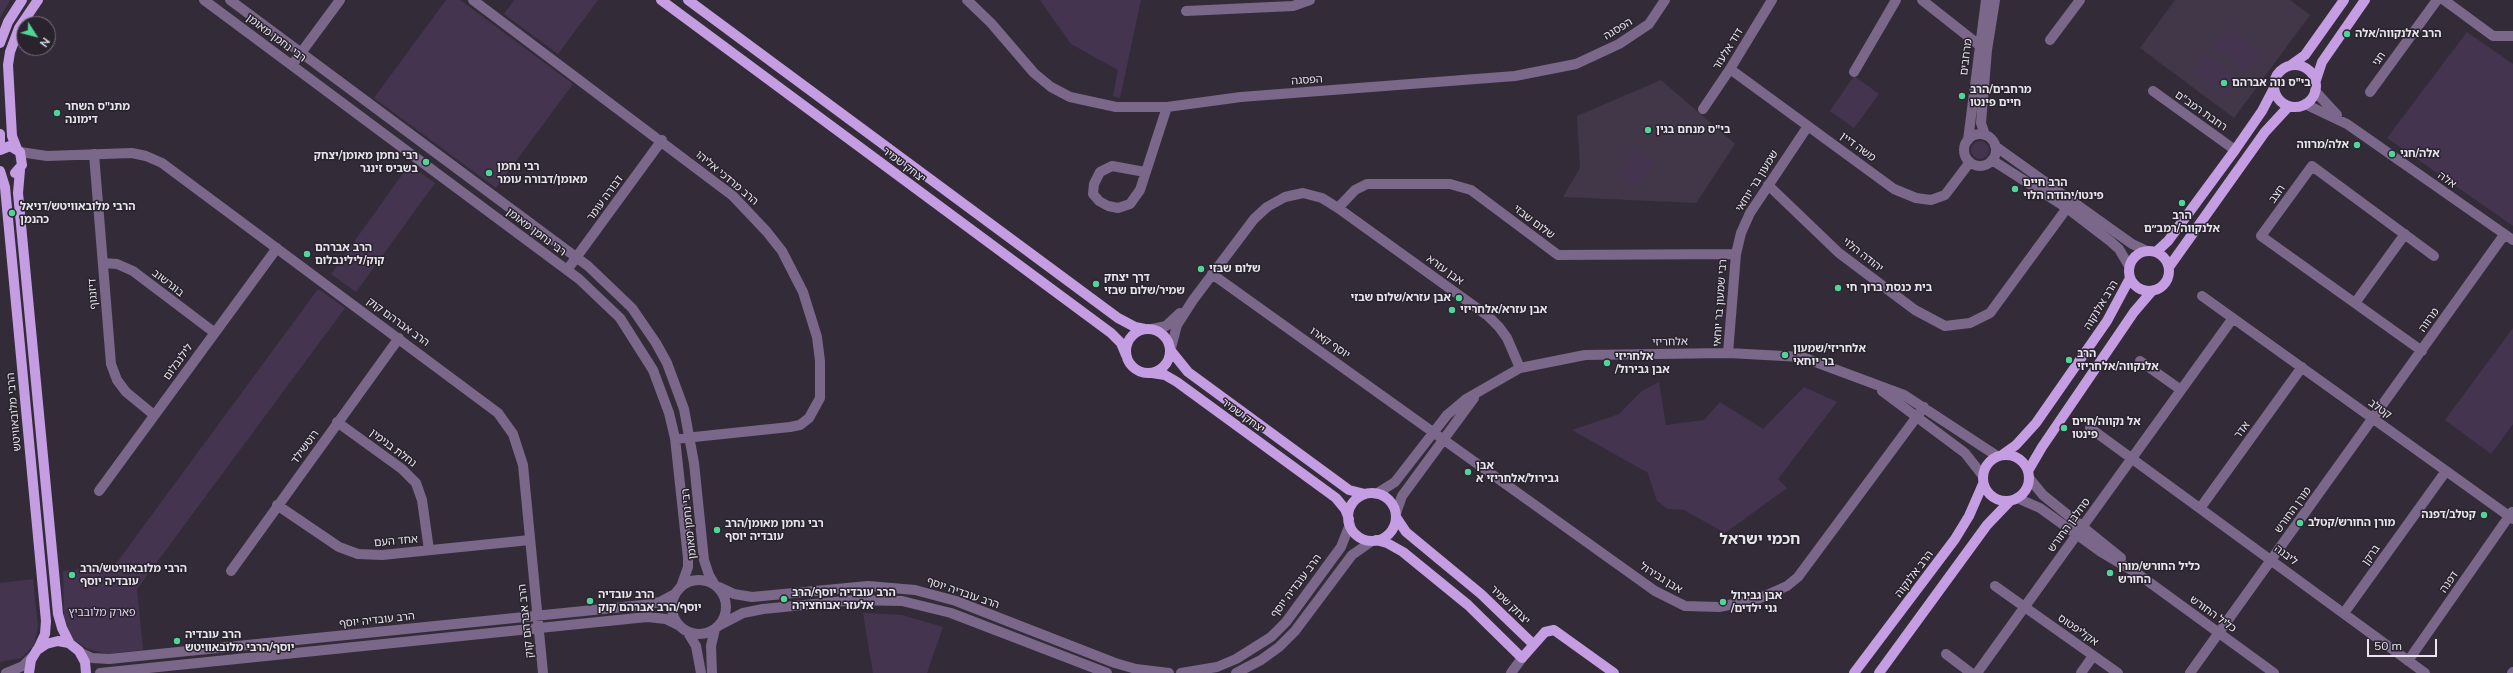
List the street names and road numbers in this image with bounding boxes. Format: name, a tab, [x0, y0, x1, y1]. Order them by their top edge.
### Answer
street label: רבי נחמן מאומן	[244, 11, 308, 65]
street label: הפסגה	[1601, 15, 1635, 43]
street label: דוד אלעזר	[1710, 26, 1746, 72]
street label: מרחבים	[1957, 38, 1975, 76]
street label: חגי	[2369, 49, 2389, 69]
street label: הפסגה	[1291, 72, 1323, 88]
street label: רחבת רמב"ם	[2172, 88, 2230, 134]
street label: משה דיין	[1837, 130, 1879, 164]
street label: יצחק שמיר	[880, 145, 928, 185]
street label: הרב מרדכי אליהו	[693, 148, 761, 208]
street label: שמעון בר יוחאי	[1733, 148, 1781, 214]
street label: אלה	[2435, 169, 2459, 191]
street label: דבורה עומר	[584, 173, 626, 223]
street label: חצב	[2266, 182, 2288, 206]
street label: שלום שבזי	[1511, 202, 1557, 242]
street label: רבי נחמן מאומן	[504, 205, 568, 259]
street label: יהודה הלוי	[1840, 235, 1886, 275]
street label: אבן עזרא	[1424, 252, 1466, 288]
street label: רבי שמעון בר יוחאי	[1710, 259, 1730, 347]
street label: בוגרשוב	[149, 266, 187, 300]
street label: דיזנגוף	[85, 278, 101, 310]
street label: הרב אלנקוה	[2081, 278, 2121, 332]
street label: הרב אברהם קוק	[364, 295, 432, 349]
street label: מרווה	[2416, 305, 2442, 335]
street label: יוסף קארו	[1307, 324, 1353, 362]
street label: אלחריזי	[1652, 335, 1688, 349]
street label: לילנבלום	[160, 341, 196, 383]
street label: הרבי מלובאוויטש	[4, 372, 24, 452]
street label: יצחק שמיר	[1219, 396, 1267, 436]
street label: קטלב	[2366, 396, 2394, 422]
street label: אדר	[2231, 419, 2253, 441]
street label: נחלת בנימין	[367, 426, 419, 470]
street label: רוטשילד	[288, 427, 322, 467]
street label: מורן החורש	[2272, 484, 2314, 536]
street label: רבי נחמן מאומן	[679, 488, 699, 560]
street label: סחלבן החורש	[2045, 495, 2093, 555]
street label: אחד העם	[374, 533, 418, 549]
street label: ליבנה	[2272, 542, 2300, 568]
street label: ברקן	[2359, 542, 2383, 568]
street label: הרב אלנקוה	[1892, 548, 1936, 600]
street label: הרב עובדיה יוסף	[1268, 552, 1324, 620]
street label: אבן גבירול	[1637, 560, 1685, 596]
street label: דפנה	[2437, 569, 2461, 595]
street label: הרב עובדיה יוסף	[925, 574, 1001, 612]
street label: הרב אברהם קוק	[516, 583, 536, 659]
street label: יצחק שמיר	[1487, 583, 1533, 627]
street label: כליל החורש	[2187, 593, 2239, 635]
street label: הרב עובדיה יוסף	[338, 609, 416, 631]
street label: אקליפטוס	[2055, 611, 2101, 649]

